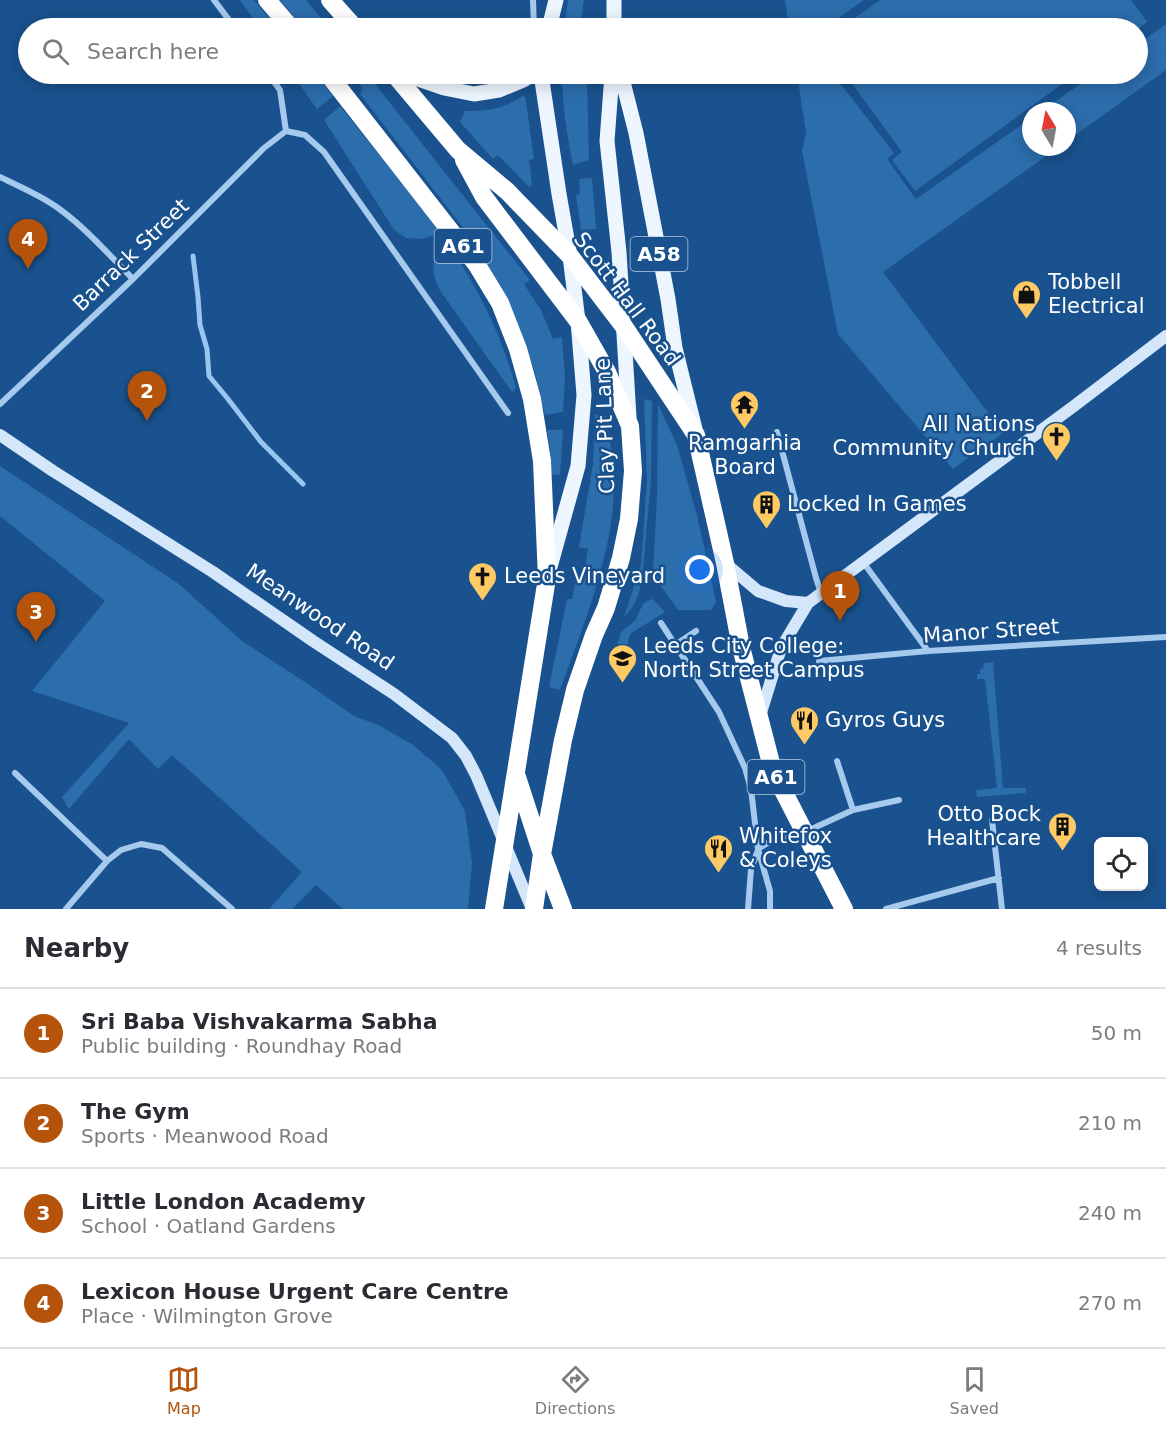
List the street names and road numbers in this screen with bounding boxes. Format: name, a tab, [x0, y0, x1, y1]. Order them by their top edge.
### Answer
street label: Barrack Street	[68, 194, 194, 316]
street label: Scott Hall Road	[569, 228, 685, 370]
road number: A61	[434, 229, 492, 263]
road number: A58	[630, 237, 688, 271]
street label: Clay Pit Lane	[591, 358, 619, 494]
street label: Meanwood Road	[242, 559, 398, 675]
street label: Manor Street	[922, 614, 1060, 648]
road number: A61	[748, 760, 804, 794]

